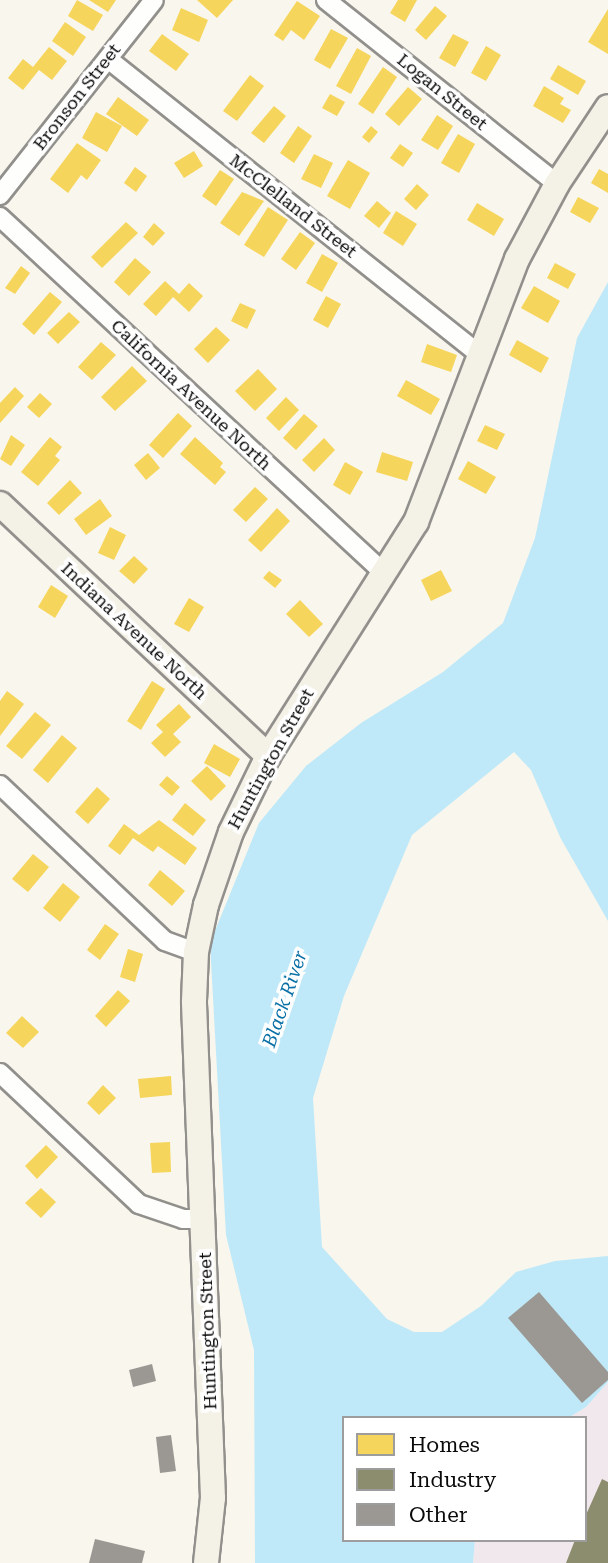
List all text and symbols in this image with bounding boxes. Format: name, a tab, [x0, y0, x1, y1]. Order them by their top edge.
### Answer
street label: Bronson Street	[29, 39, 125, 155]
street label: Logan Street	[393, 49, 491, 135]
street label: McClelland Street	[225, 150, 361, 262]
street label: California Avenue North	[106, 315, 276, 475]
street label: Indiana Avenue North	[57, 558, 211, 704]
street label: Huntington Street	[223, 685, 319, 833]
water label: Black River	[258, 948, 312, 1050]
street label: Huntington Street	[194, 1252, 222, 1410]
legend	[342, 1416, 587, 1542]
text: Homes	[409, 1433, 480, 1457]
text: Industry	[409, 1468, 496, 1492]
text: Other	[409, 1503, 467, 1527]

